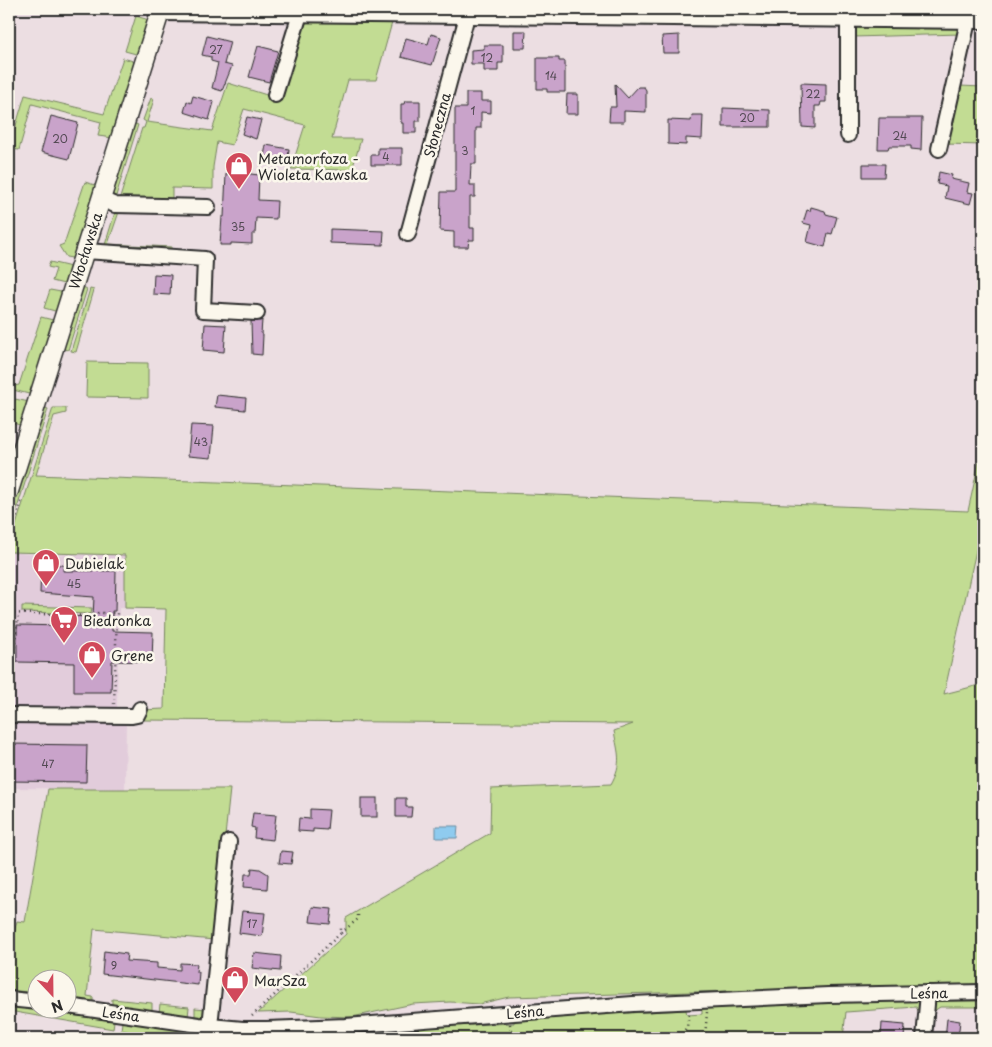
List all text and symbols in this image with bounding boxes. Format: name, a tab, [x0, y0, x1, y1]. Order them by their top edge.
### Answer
house number: 27	[209, 41, 223, 58]
house number: 12	[481, 49, 494, 66]
house number: 14	[545, 67, 557, 84]
house number: 22	[806, 85, 820, 102]
street label: Słoneczna	[418, 90, 456, 160]
house number: 1	[471, 102, 476, 119]
house number: 20	[739, 109, 755, 126]
house number: 24	[893, 127, 907, 144]
house number: 20	[52, 130, 68, 147]
house number: 3	[461, 142, 469, 159]
place label: Metamorfoza - Wioleta Kawska	[258, 148, 368, 185]
house number: 4	[382, 148, 390, 165]
shop icon: Metamorfoza - Wioleta Kawska	[224, 151, 254, 190]
street label: Włocławska	[63, 209, 107, 292]
house number: 35	[231, 218, 245, 235]
house number: 43	[194, 433, 208, 450]
shop icon: Dubielak	[31, 548, 61, 587]
place label: Dubielak	[65, 553, 125, 574]
house number: 45	[67, 575, 81, 592]
supermarket icon: Biedronka	[49, 605, 79, 644]
place label: Biedronka	[83, 610, 151, 631]
shop icon: Grene	[77, 640, 107, 679]
place label: Grene	[111, 645, 154, 666]
house number: 47	[42, 755, 55, 772]
house number: 17	[247, 915, 258, 932]
house number: 9	[111, 957, 117, 974]
shop icon: MarSza	[220, 965, 250, 1004]
north arrow	[28, 970, 78, 1020]
place label: MarSza	[254, 970, 306, 991]
street label: Leśna	[910, 982, 948, 1004]
text: N	[48, 995, 66, 1018]
street label: Leśna	[505, 1000, 545, 1024]
street label: Leśna	[101, 1001, 141, 1027]

